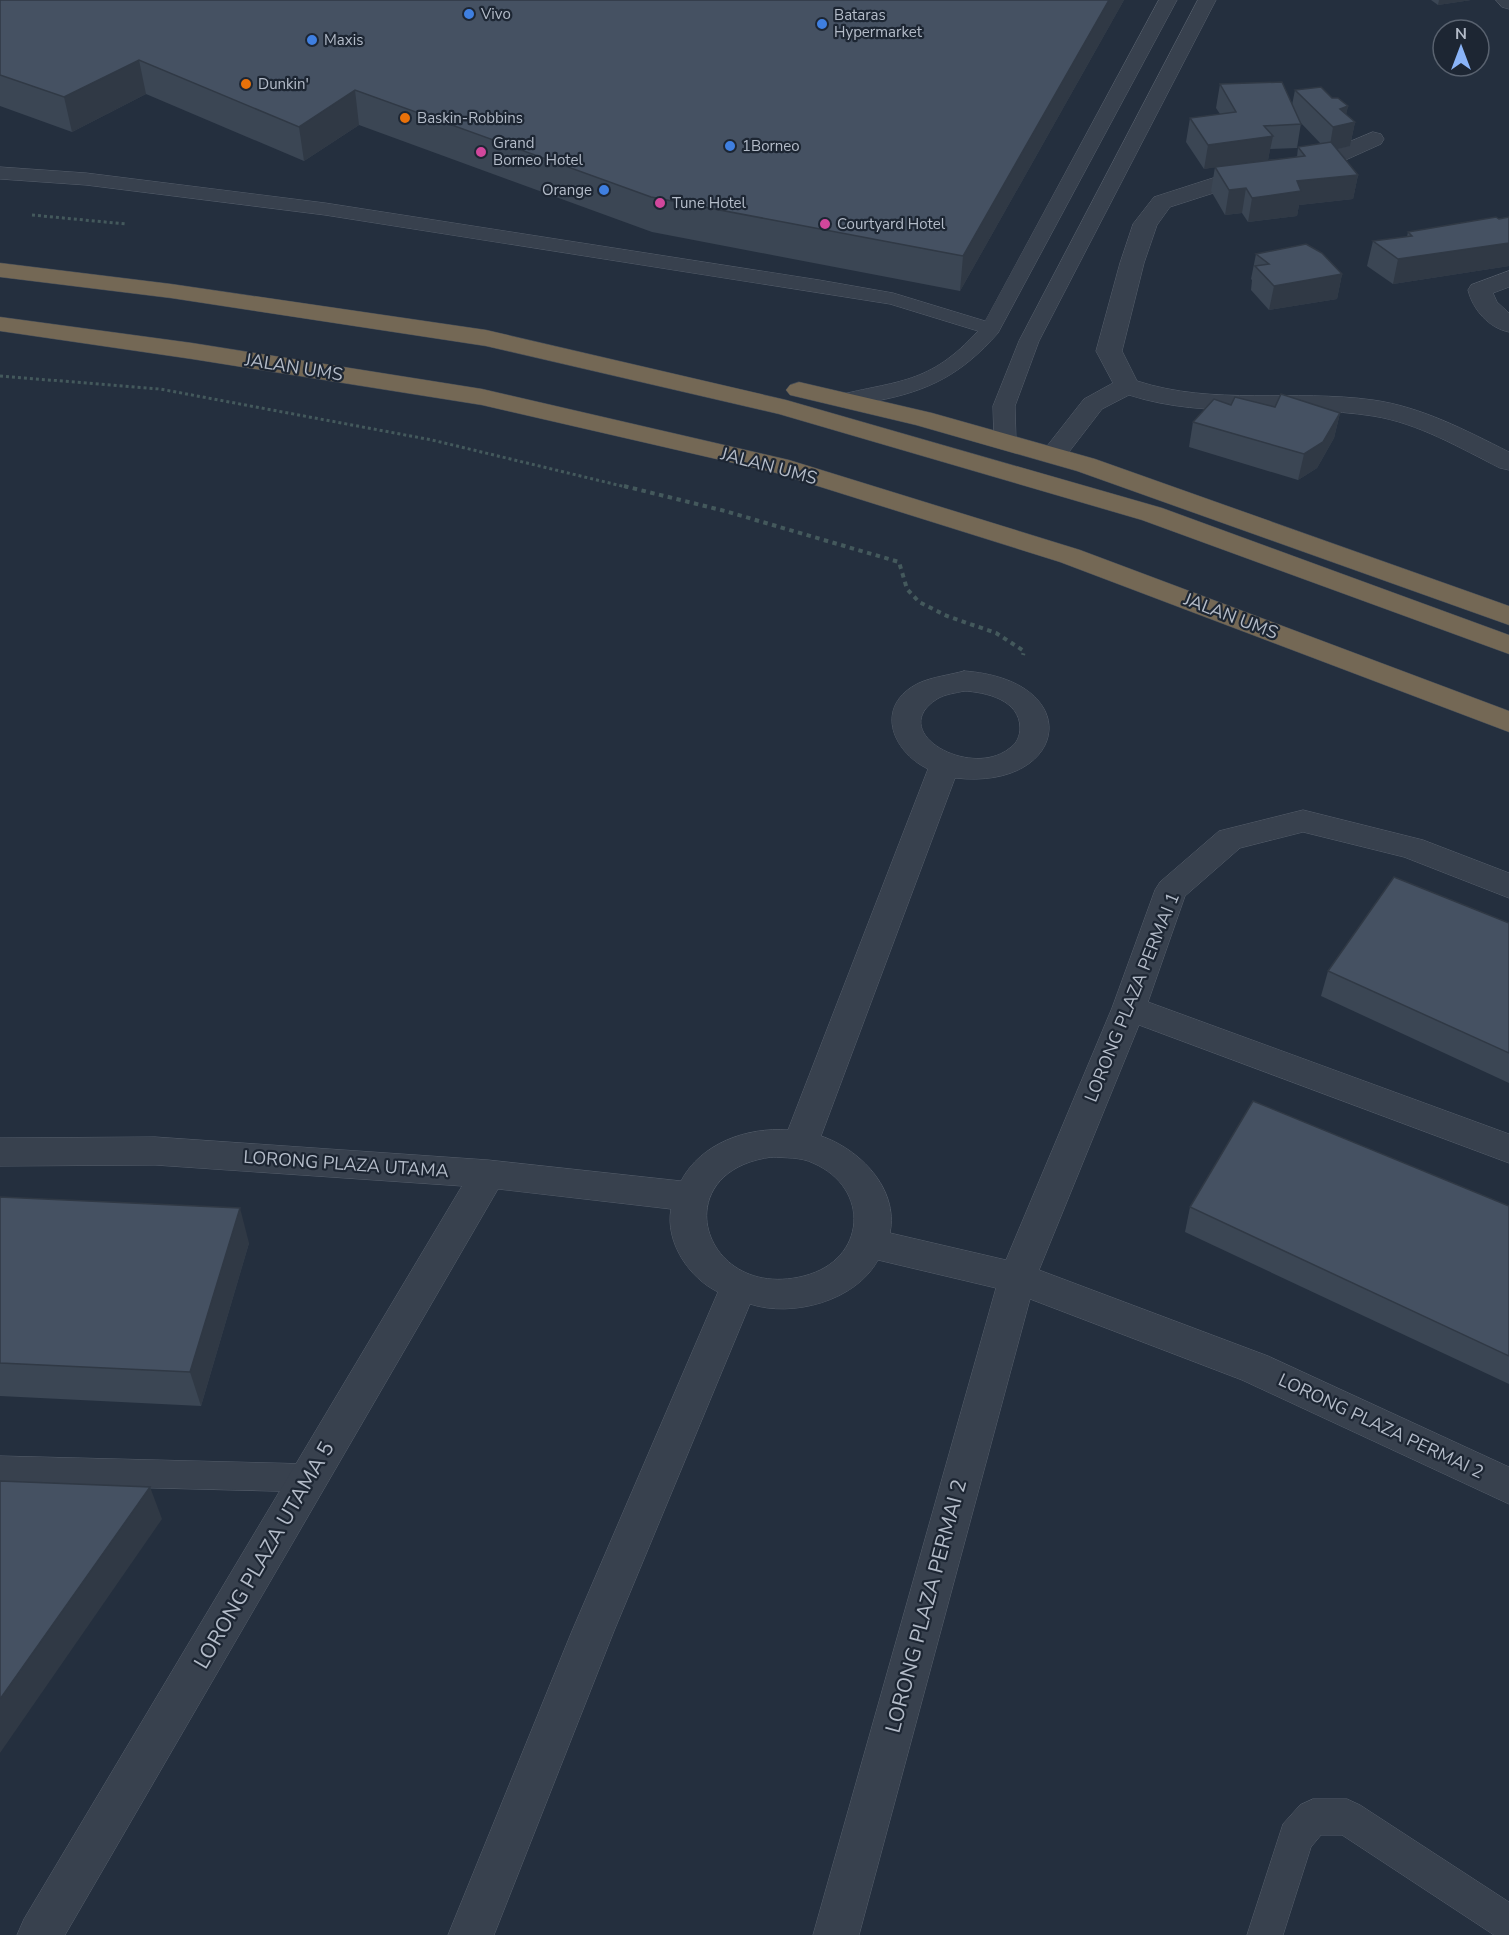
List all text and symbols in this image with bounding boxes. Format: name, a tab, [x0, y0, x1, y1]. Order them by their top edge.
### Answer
place label: Vivo	[480, 4, 511, 24]
place label: Bataras Hypermarket	[834, 5, 923, 42]
marker: Vivo	[462, 7, 476, 21]
marker: Bataras Hypermarket	[815, 17, 829, 31]
north arrow	[1431, 18, 1491, 78]
text: N	[1455, 23, 1467, 45]
place label: Maxis	[324, 30, 363, 50]
marker: Maxis	[305, 33, 319, 47]
place label: Dunkin'	[258, 74, 309, 94]
marker: Dunkin'	[239, 77, 253, 91]
place label: Baskin-Robbins	[417, 108, 523, 128]
marker: Baskin-Robbins	[398, 111, 412, 125]
place label: Grand Borneo Hotel	[493, 133, 583, 170]
place label: 1Borneo	[742, 136, 800, 156]
marker: 1Borneo	[723, 139, 737, 153]
marker: Grand Borneo Hotel	[474, 145, 488, 159]
place label: Orange	[542, 180, 592, 200]
marker: Orange	[597, 183, 611, 197]
place label: Tune Hotel	[672, 193, 747, 213]
marker: Tune Hotel	[653, 196, 667, 210]
place label: Courtyard Hotel	[837, 214, 946, 234]
marker: Courtyard Hotel	[818, 217, 832, 231]
street label: JALAN UMS	[242, 347, 345, 387]
street label: JALAN UMS	[717, 441, 820, 490]
street label: JALAN UMS	[1180, 587, 1282, 645]
street label: LORONG PLAZA PERMAI 1	[1079, 889, 1185, 1105]
street label: LORONG PLAZA UTAMA	[243, 1145, 449, 1183]
street label: LORONG PLAZA PERMAI 2	[1274, 1368, 1488, 1484]
street label: LORONG PLAZA UTAMA 5	[187, 1436, 341, 1674]
street label: LORONG PLAZA PERMAI 2	[879, 1476, 973, 1736]

